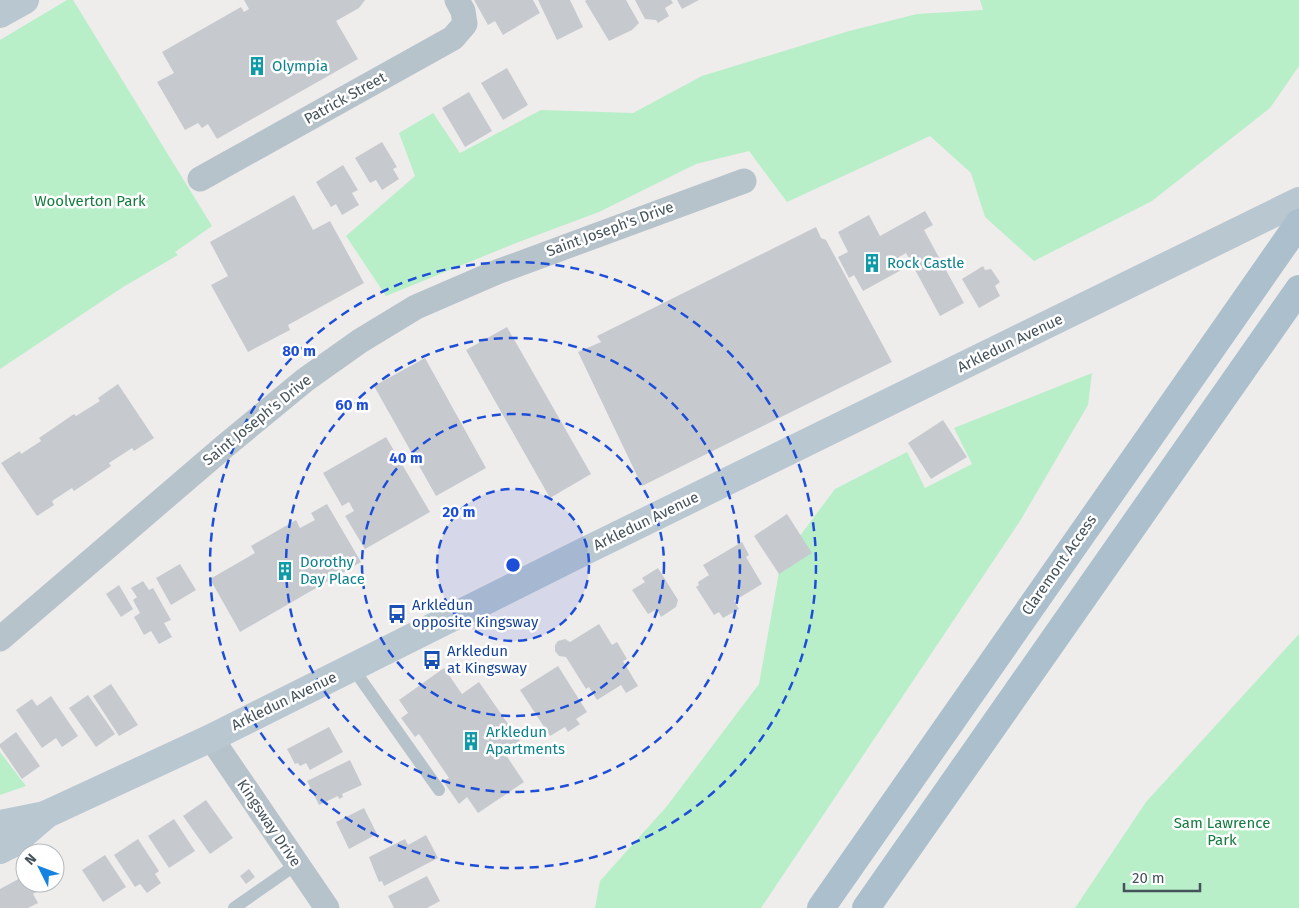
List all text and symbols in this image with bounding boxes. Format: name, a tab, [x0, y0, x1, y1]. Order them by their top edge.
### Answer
building icon: Olympia	[246, 55, 268, 77]
place label: Olympia	[272, 57, 328, 75]
street label: Patrick Street	[301, 68, 390, 128]
park label: Woolverton Park	[34, 192, 146, 210]
street label: Saint Joseph's Drive	[544, 198, 676, 260]
building icon: Rock Castle	[861, 252, 883, 274]
place label: Rock Castle	[887, 254, 964, 272]
street label: Arkledun Avenue	[954, 310, 1066, 376]
text: 80 m	[282, 342, 316, 360]
street label: Saint Joseph's Drive	[199, 371, 315, 469]
text: 60 m	[335, 396, 369, 414]
text: 40 m	[389, 449, 423, 467]
street label: Arkledun Avenue	[590, 488, 702, 554]
text: 20 m	[443, 503, 475, 521]
street label: Claremont Access	[1018, 511, 1100, 619]
place label: Dorothy Day Place	[300, 553, 365, 588]
centre of rings	[504, 556, 522, 574]
building icon: Dorothy Day Place	[274, 560, 296, 582]
place label: Arkledun opposite Kingsway	[412, 596, 539, 631]
bus stop icon: Arkledun opposite Kingsway	[386, 603, 408, 625]
place label: Arkledun at Kingsway	[447, 642, 528, 677]
bus stop icon: Arkledun at Kingsway	[421, 649, 443, 671]
street label: Arkledun Avenue	[228, 668, 340, 734]
place label: Arkledun Apartments	[486, 723, 565, 758]
building icon: Arkledun Apartments	[460, 730, 482, 752]
street label: Kingsway Drive	[233, 776, 305, 870]
park label: Sam Lawrence Park	[1174, 814, 1270, 849]
north arrow	[15, 843, 65, 893]
text: N	[21, 850, 40, 869]
scale bar	[1124, 860, 1200, 892]
text: 20 m	[1132, 869, 1165, 887]

